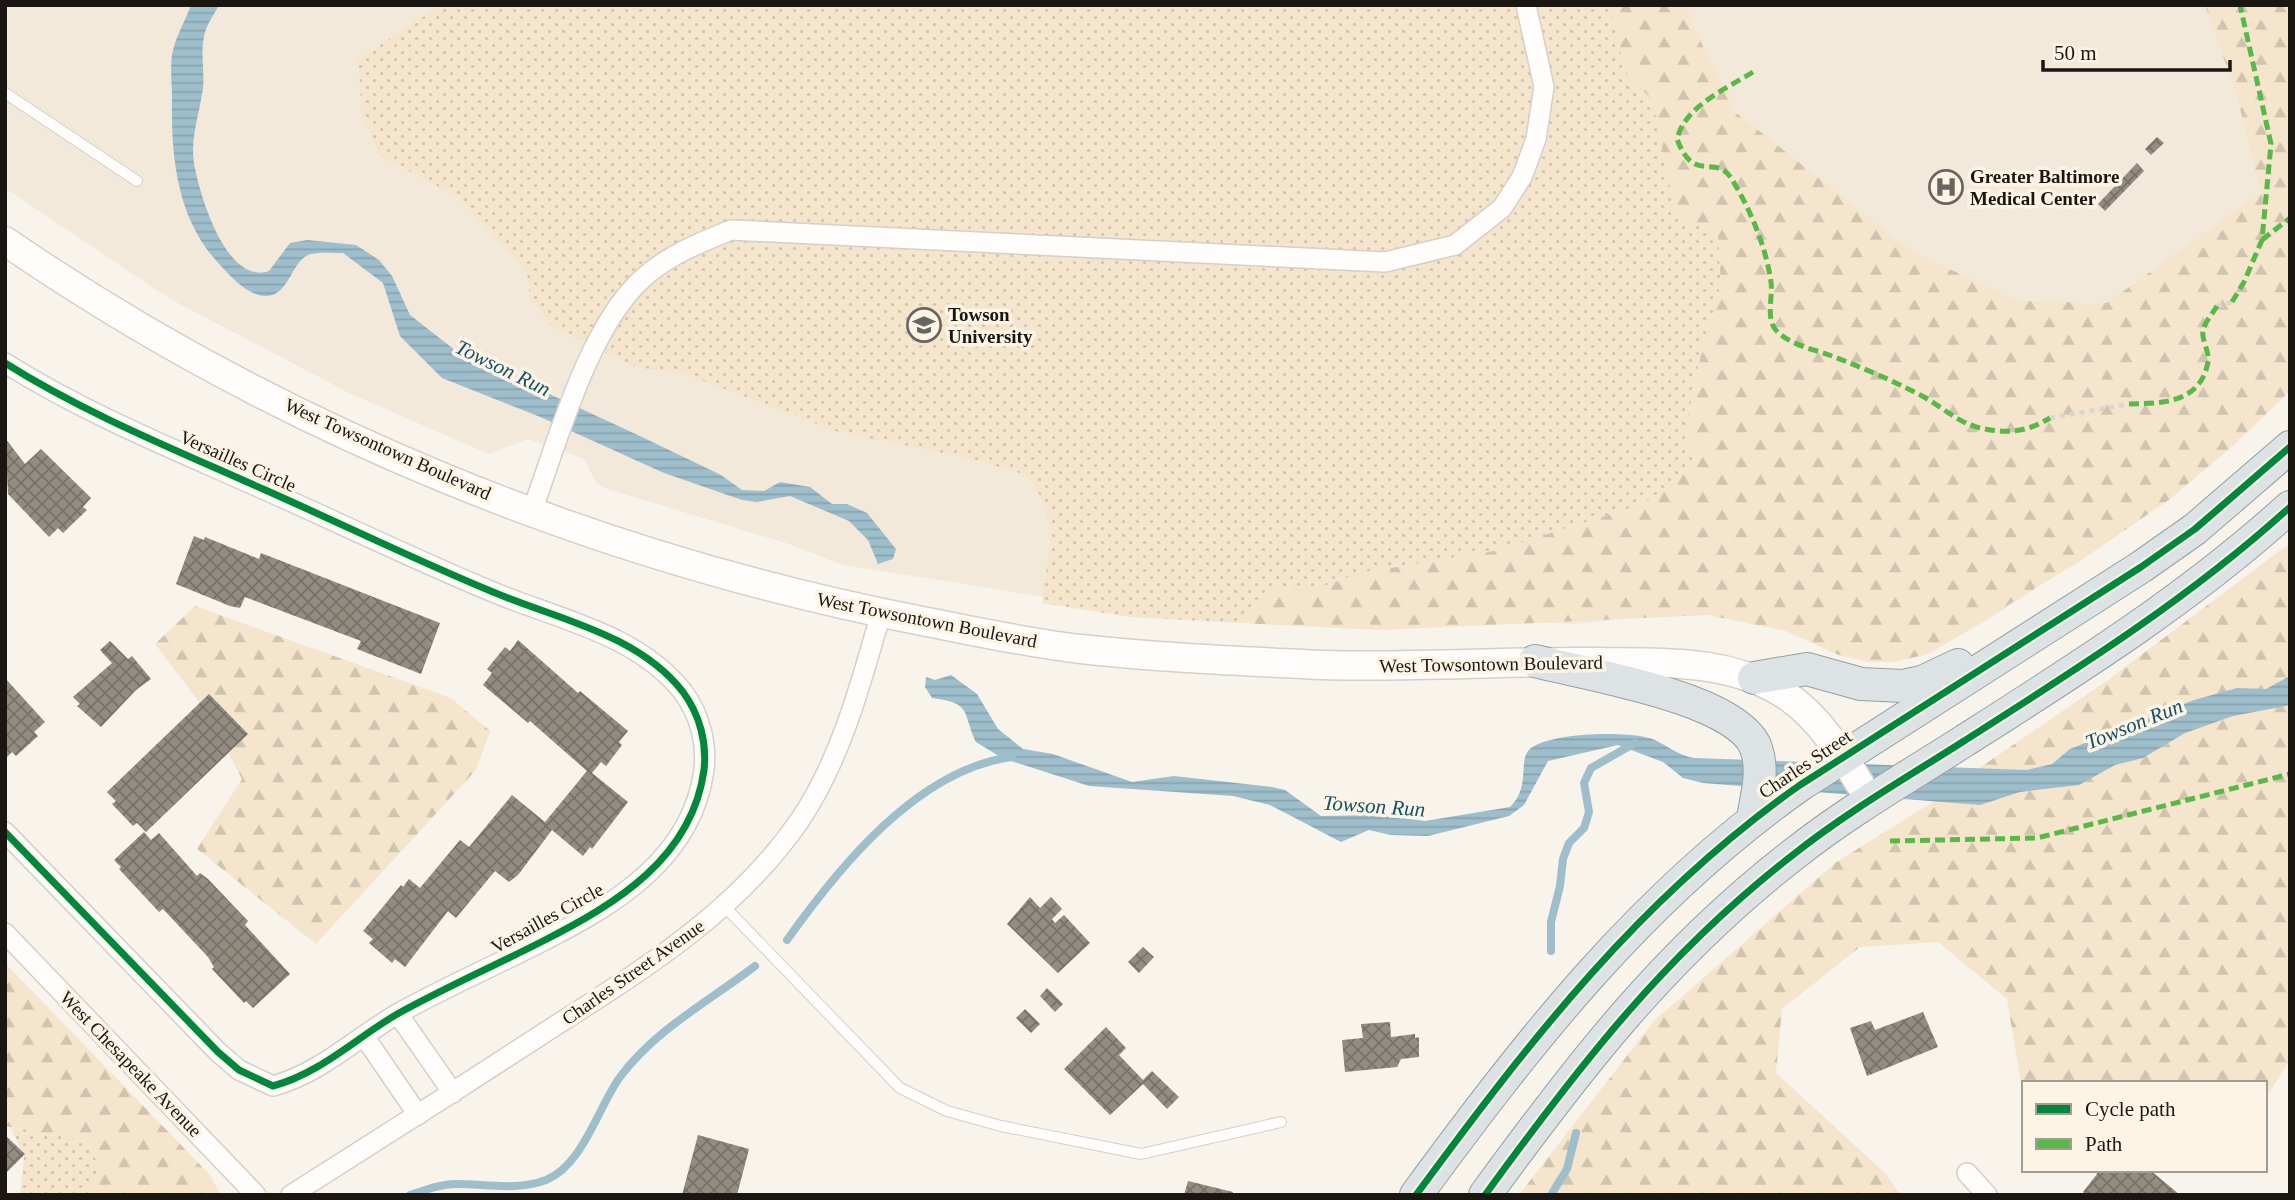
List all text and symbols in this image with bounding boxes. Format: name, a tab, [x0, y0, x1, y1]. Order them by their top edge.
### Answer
scale bar	[2043, 28, 2230, 72]
text: 50 m	[2054, 41, 2097, 65]
place label: Greater Baltimore Medical Center	[1970, 166, 2119, 209]
hospital icon: Greater Baltimore Medical Center	[1927, 168, 1965, 206]
place label: Towson University	[948, 304, 1033, 347]
school or university icon: Towson University	[905, 306, 943, 344]
water label: Towson Run	[452, 335, 554, 401]
street label: West Towsontown Boulevard	[282, 394, 495, 504]
street label: Versailles Circle	[177, 426, 299, 496]
street label: West Towsontown Boulevard	[815, 588, 1039, 652]
street label: West Towsontown Boulevard	[1379, 652, 1604, 676]
water label: Towson Run	[2082, 694, 2186, 754]
street label: Charles Street	[1755, 725, 1856, 803]
water label: Towson Run	[1322, 790, 1426, 822]
street label: Versailles Circle	[487, 879, 607, 957]
street label: Charles Street Avenue	[558, 915, 708, 1029]
street label: West Chesapeake Avenue	[56, 987, 206, 1141]
legend	[2022, 1081, 2267, 1172]
text: Cycle path	[2085, 1097, 2176, 1121]
text: Path	[2085, 1132, 2123, 1156]

